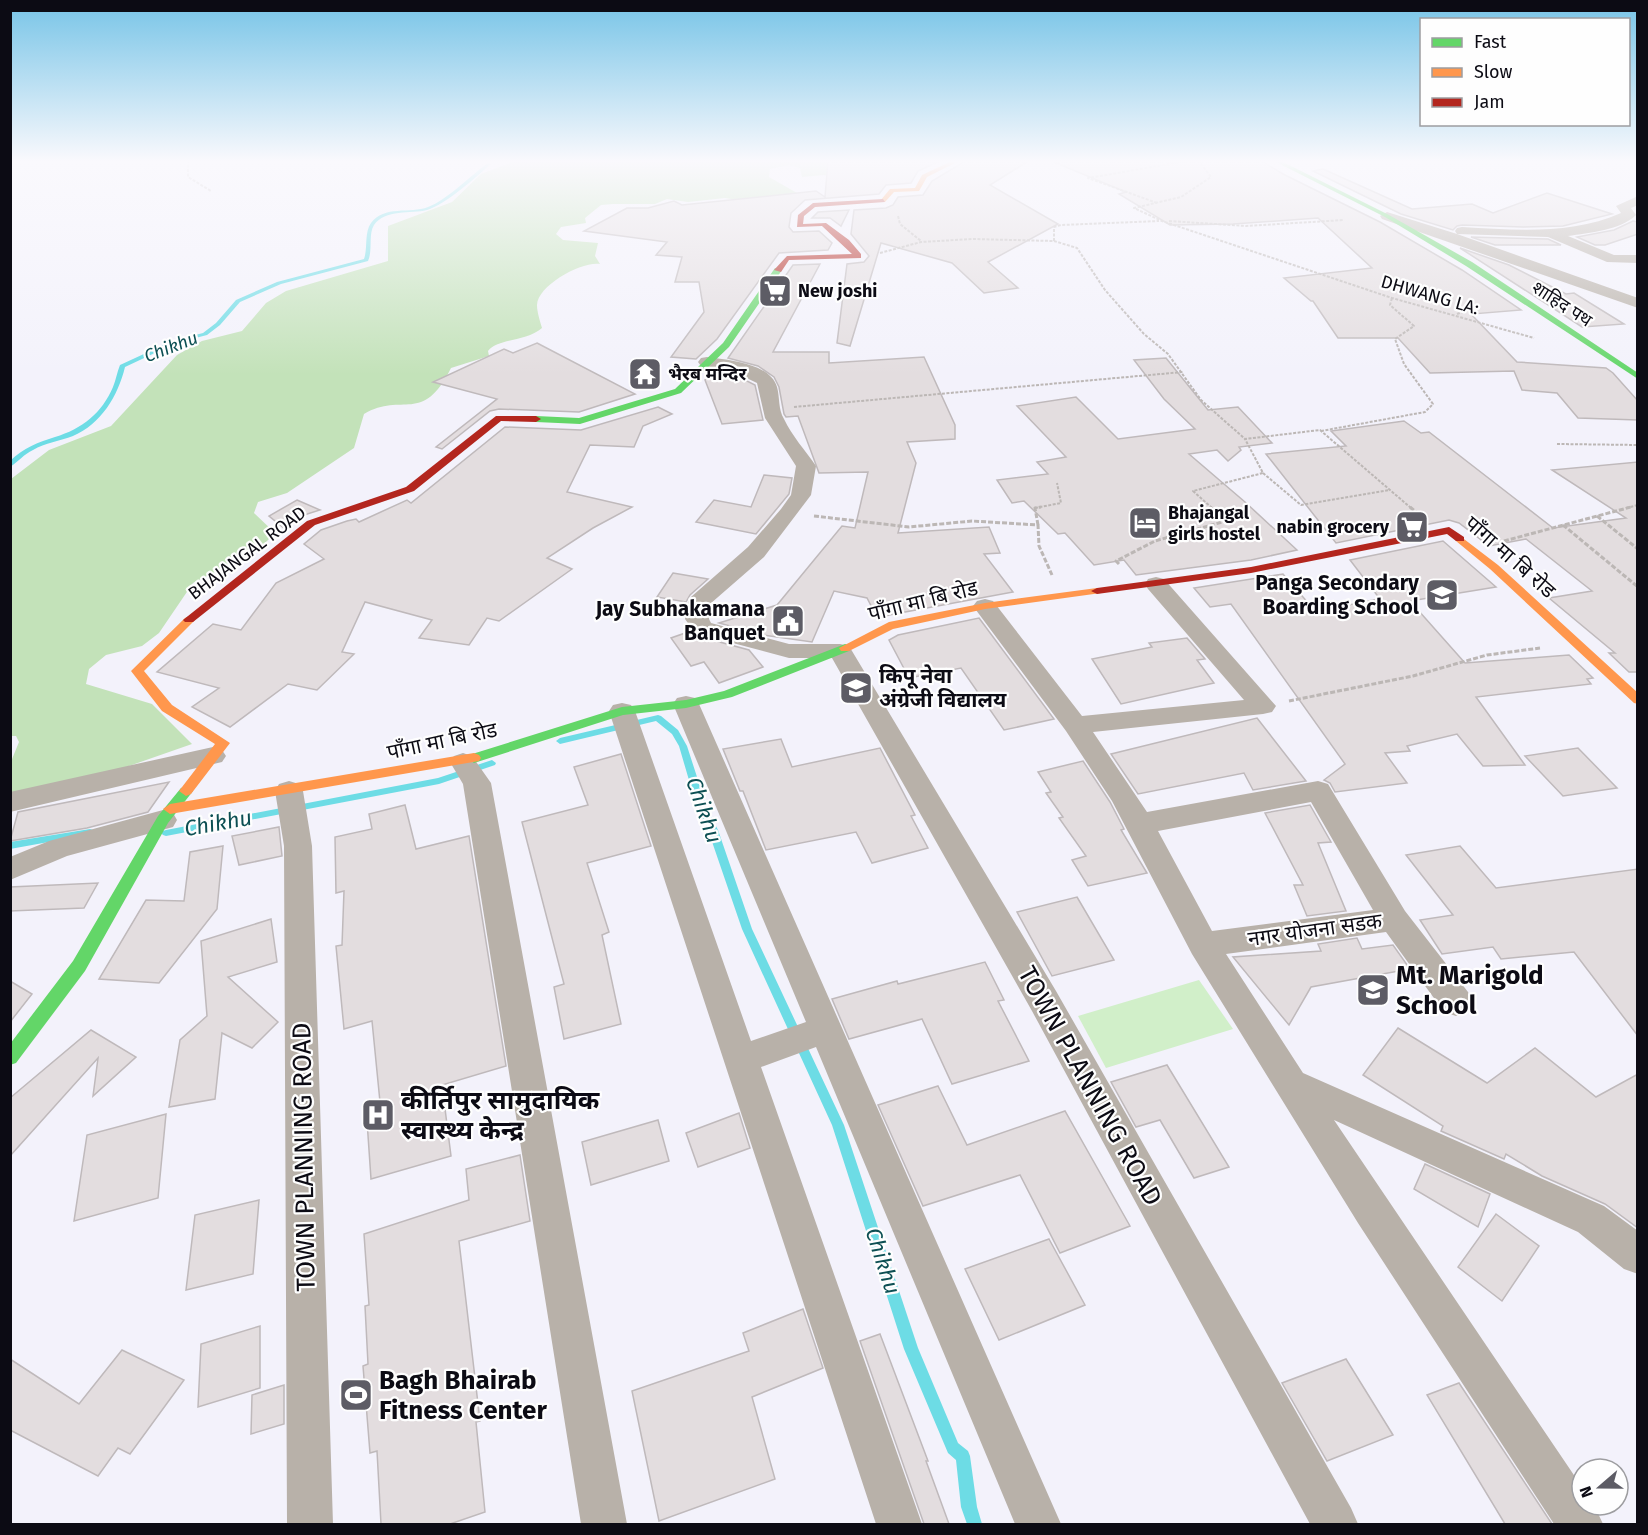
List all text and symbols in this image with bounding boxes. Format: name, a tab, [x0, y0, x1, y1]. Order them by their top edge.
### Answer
legend	[1420, 18, 1630, 126]
text: Fast	[1474, 31, 1507, 53]
text: Slow	[1474, 61, 1513, 83]
text: Jam	[1474, 91, 1505, 113]
street label: DHWANG LA:	[1378, 270, 1482, 320]
supermarket icon: New joshi	[757, 273, 793, 309]
street label: शाहिद पथ	[1528, 276, 1597, 332]
place label: New joshi	[798, 280, 877, 302]
water label: Chikhu	[141, 327, 201, 367]
temple icon: भैरब मन्दिर	[627, 356, 663, 392]
place label: भैरब मन्दिर	[668, 363, 747, 385]
street label: BHAJANGAL ROAD	[184, 502, 310, 604]
place label: Bhajangal girls hostel	[1168, 502, 1261, 545]
hotel icon: Bhajangal girls hostel	[1127, 505, 1163, 541]
supermarket icon: nabin grocery	[1394, 509, 1430, 545]
street label: पाँगा मा बि रोड	[1459, 510, 1561, 604]
place label: nabin grocery	[1276, 516, 1390, 538]
place label: Panga Secondary Boarding School	[1255, 570, 1420, 620]
street label: पाँगा मा बि रोड	[866, 575, 981, 627]
school or university icon: Panga Secondary Boarding School	[1424, 577, 1460, 613]
place label: Jay Subhakamana Banquet	[594, 596, 766, 646]
public building icon: Jay Subhakamana Banquet	[770, 603, 806, 639]
place label: किपू नेवा अंग्रेजी विद्यालय	[879, 663, 1007, 713]
school or university icon: किपू नेवा अंग्रेजी विद्यालय	[838, 670, 874, 706]
street label: पाँगा मा बि रोड	[385, 716, 500, 765]
water label: Chikhu	[680, 773, 728, 847]
water label: Chikhu	[182, 804, 254, 842]
street label: नगर योजना सडक	[1246, 908, 1385, 952]
place label: Mt. Marigold School	[1396, 960, 1544, 1021]
street label: TOWN PLANNING ROAD	[1011, 961, 1169, 1211]
school or university icon: Mt. Marigold School	[1355, 972, 1391, 1008]
street label: TOWN PLANNING ROAD	[286, 1022, 322, 1292]
place label: कीर्तिपुर सामुदायिक स्वास्थ्य केन्द्र	[401, 1085, 600, 1146]
hospital icon: कीर्तिपुर सामुदायिक स्वास्थ्य केन्द्र	[360, 1097, 396, 1133]
water label: Chikhu	[860, 1224, 906, 1298]
place label: Bagh Bhairab Fitness Center	[379, 1365, 547, 1426]
sports icon: Bagh Bhairab Fitness Center	[338, 1377, 374, 1413]
north arrow	[1570, 1457, 1630, 1517]
text: N	[1576, 1484, 1597, 1500]

